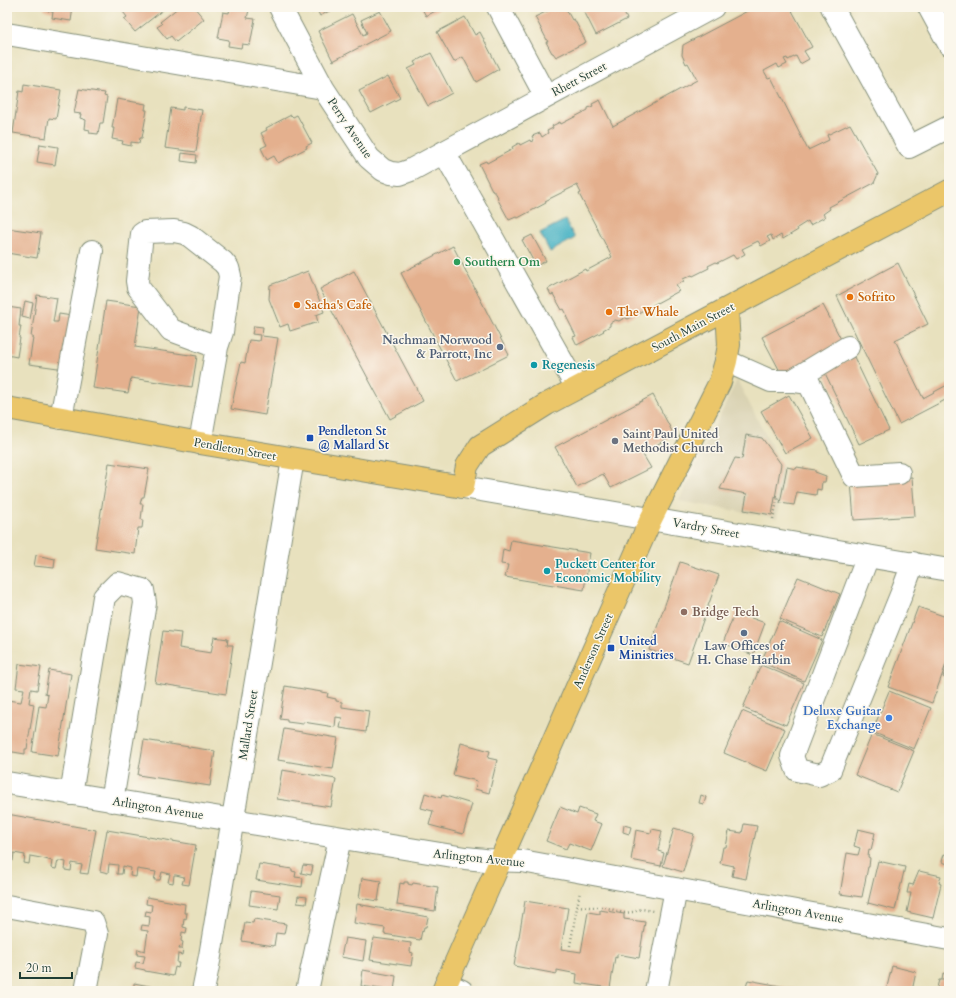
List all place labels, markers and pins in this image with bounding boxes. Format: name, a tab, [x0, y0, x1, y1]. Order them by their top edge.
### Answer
place label: Southern Om	[465, 254, 541, 270]
marker: Southern Om	[452, 257, 462, 267]
place label: Sofrito	[858, 289, 895, 305]
marker: Sofrito	[845, 292, 855, 302]
place label: Sacha's Cafe	[305, 297, 372, 313]
marker: Sacha's Cafe	[292, 300, 302, 310]
place label: The Whale	[617, 304, 679, 320]
marker: The Whale	[604, 307, 614, 317]
place label: Nachman Norwood & Parrott, Inc	[382, 332, 492, 362]
marker: Nachman Norwood & Parrott, Inc	[495, 342, 505, 352]
place label: Regenesis	[542, 357, 595, 373]
marker: Regenesis	[529, 360, 539, 370]
place label: Pendleton St @ Mallard St	[318, 423, 390, 453]
place label: Saint Paul United Methodist Church	[623, 426, 724, 456]
marker: Pendleton St @ Mallard St	[305, 433, 315, 443]
marker: Saint Paul United Methodist Church	[610, 436, 620, 446]
place label: Puckett Center for Economic Mobility	[555, 556, 661, 586]
marker: Puckett Center for Economic Mobility	[542, 566, 552, 576]
place label: Bridge Tech	[692, 604, 759, 620]
marker: Bridge Tech	[679, 607, 689, 617]
marker: Law Offices of H. Chase Harbin	[739, 628, 749, 638]
place label: United Ministries	[619, 633, 674, 663]
place label: Law Offices of H. Chase Harbin	[697, 638, 791, 668]
marker: United Ministries	[606, 643, 616, 653]
place label: Deluxe Guitar Exchange	[803, 703, 881, 733]
marker: Deluxe Guitar Exchange	[884, 713, 894, 723]

